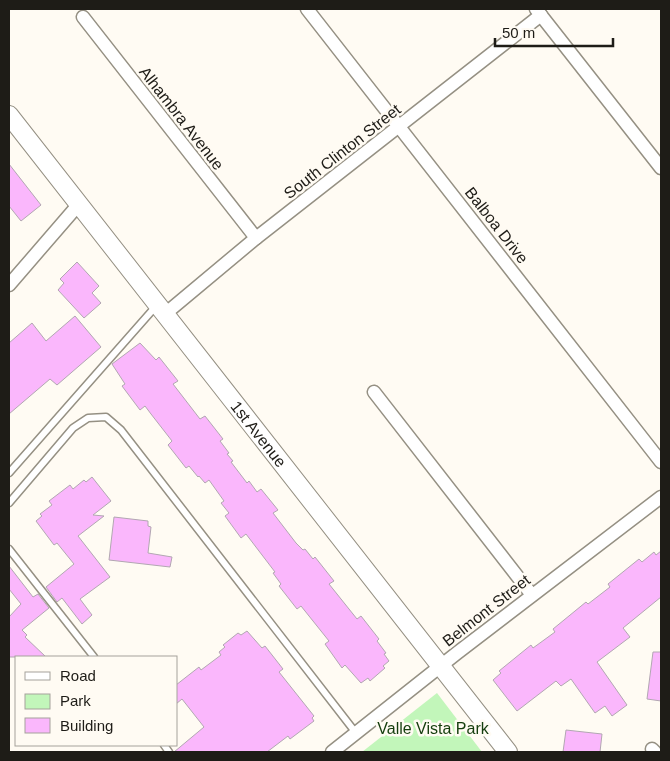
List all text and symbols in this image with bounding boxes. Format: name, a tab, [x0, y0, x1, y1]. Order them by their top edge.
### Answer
scale bar	[495, 15, 612, 47]
text: 50 m	[502, 24, 535, 41]
street label: Alhambra Avenue	[136, 63, 227, 173]
street label: South Clinton Street	[281, 100, 404, 202]
street label: Balboa Drive	[462, 184, 532, 267]
street label: 1st Avenue	[227, 398, 289, 471]
street label: Belmont Street	[439, 571, 534, 650]
legend	[15, 656, 178, 746]
text: Road	[60, 667, 96, 684]
text: Park	[60, 692, 91, 709]
text: Building	[60, 717, 113, 734]
park label: Valle Vista Park	[377, 720, 490, 737]

